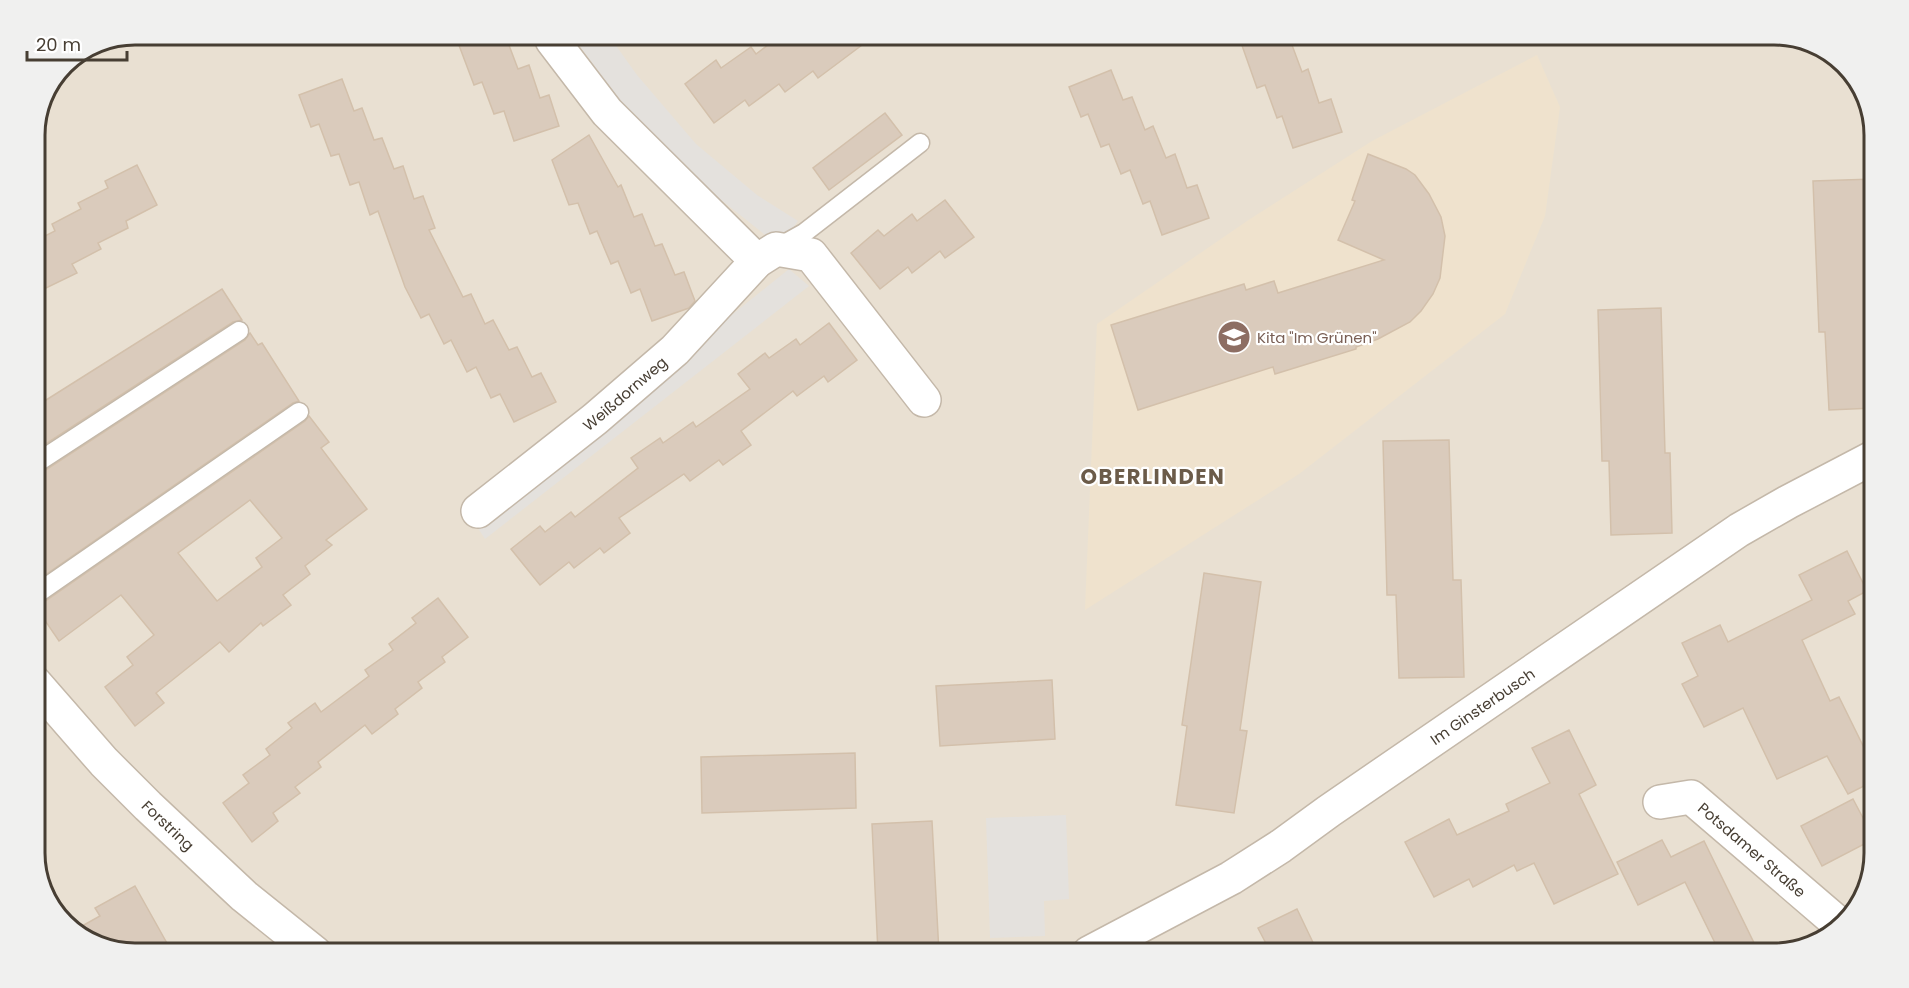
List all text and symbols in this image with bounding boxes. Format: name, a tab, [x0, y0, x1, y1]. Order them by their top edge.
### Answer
scale bar	[27, 24, 128, 62]
text: 20 m	[36, 32, 81, 57]
school or university icon: Kita "Im Grünen"	[1216, 319, 1252, 355]
place label: Kita "Im Grünen"	[1257, 327, 1377, 348]
street label: Weißdornweg	[578, 351, 671, 435]
district label: OBERLINDEN	[1081, 462, 1225, 491]
street label: Im Ginsterbusch	[1426, 663, 1539, 749]
street label: Forstring	[137, 795, 199, 855]
street label: Potsdamer Straße	[1694, 797, 1811, 902]

